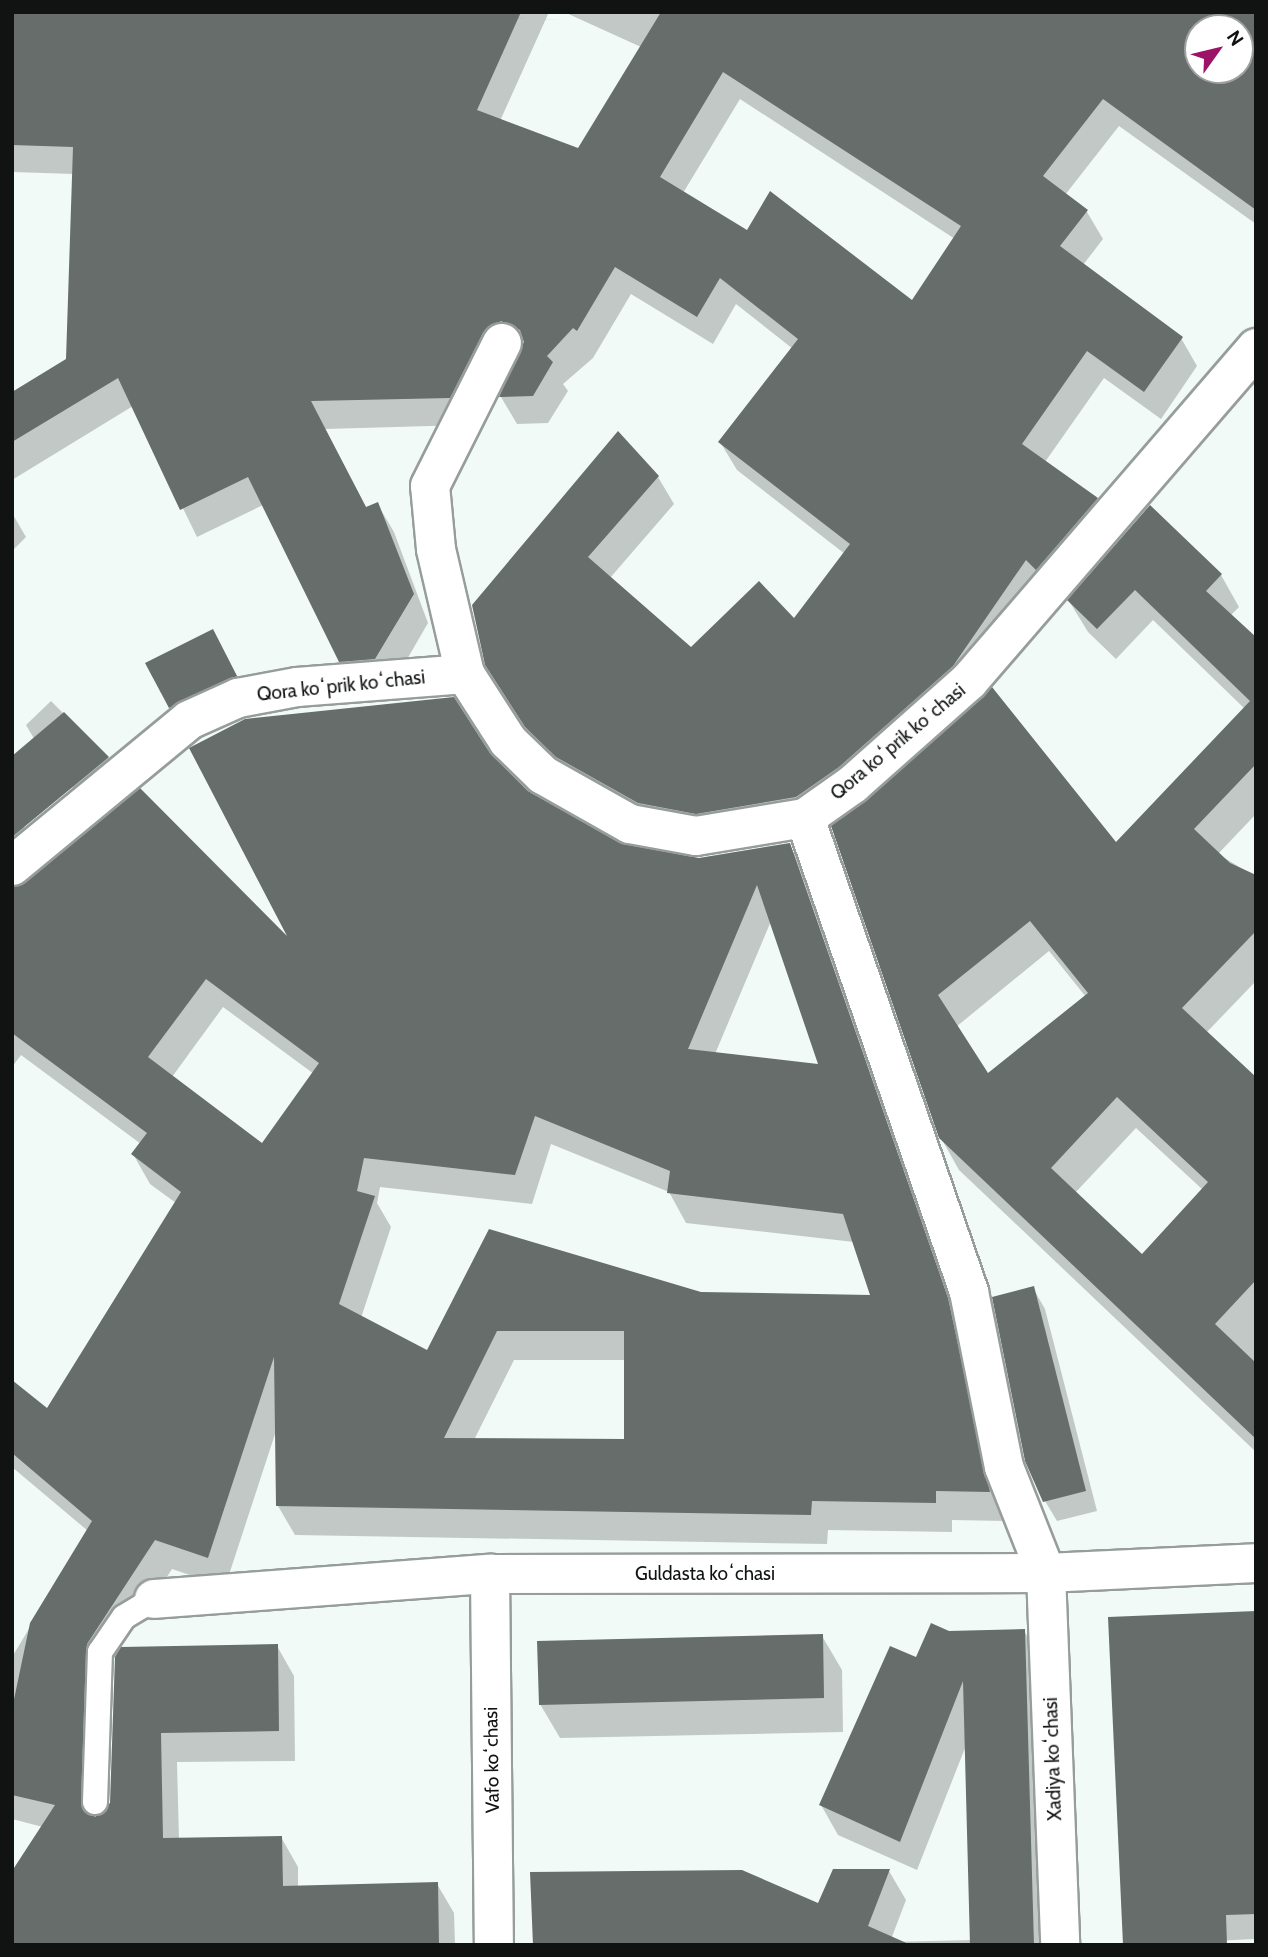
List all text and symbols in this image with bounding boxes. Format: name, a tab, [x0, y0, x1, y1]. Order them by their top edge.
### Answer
north arrow	[1184, 14, 1254, 84]
text: N	[1222, 26, 1248, 50]
street label: Qora koʻprik koʻchasi	[256, 666, 426, 706]
street label: Qora koʻprik koʻchasi	[826, 679, 970, 805]
street label: Guldasta koʻchasi	[635, 1563, 775, 1585]
street label: Xadiya koʻchasi	[1039, 1697, 1067, 1821]
street label: Vafo koʻchasi	[480, 1707, 504, 1813]

